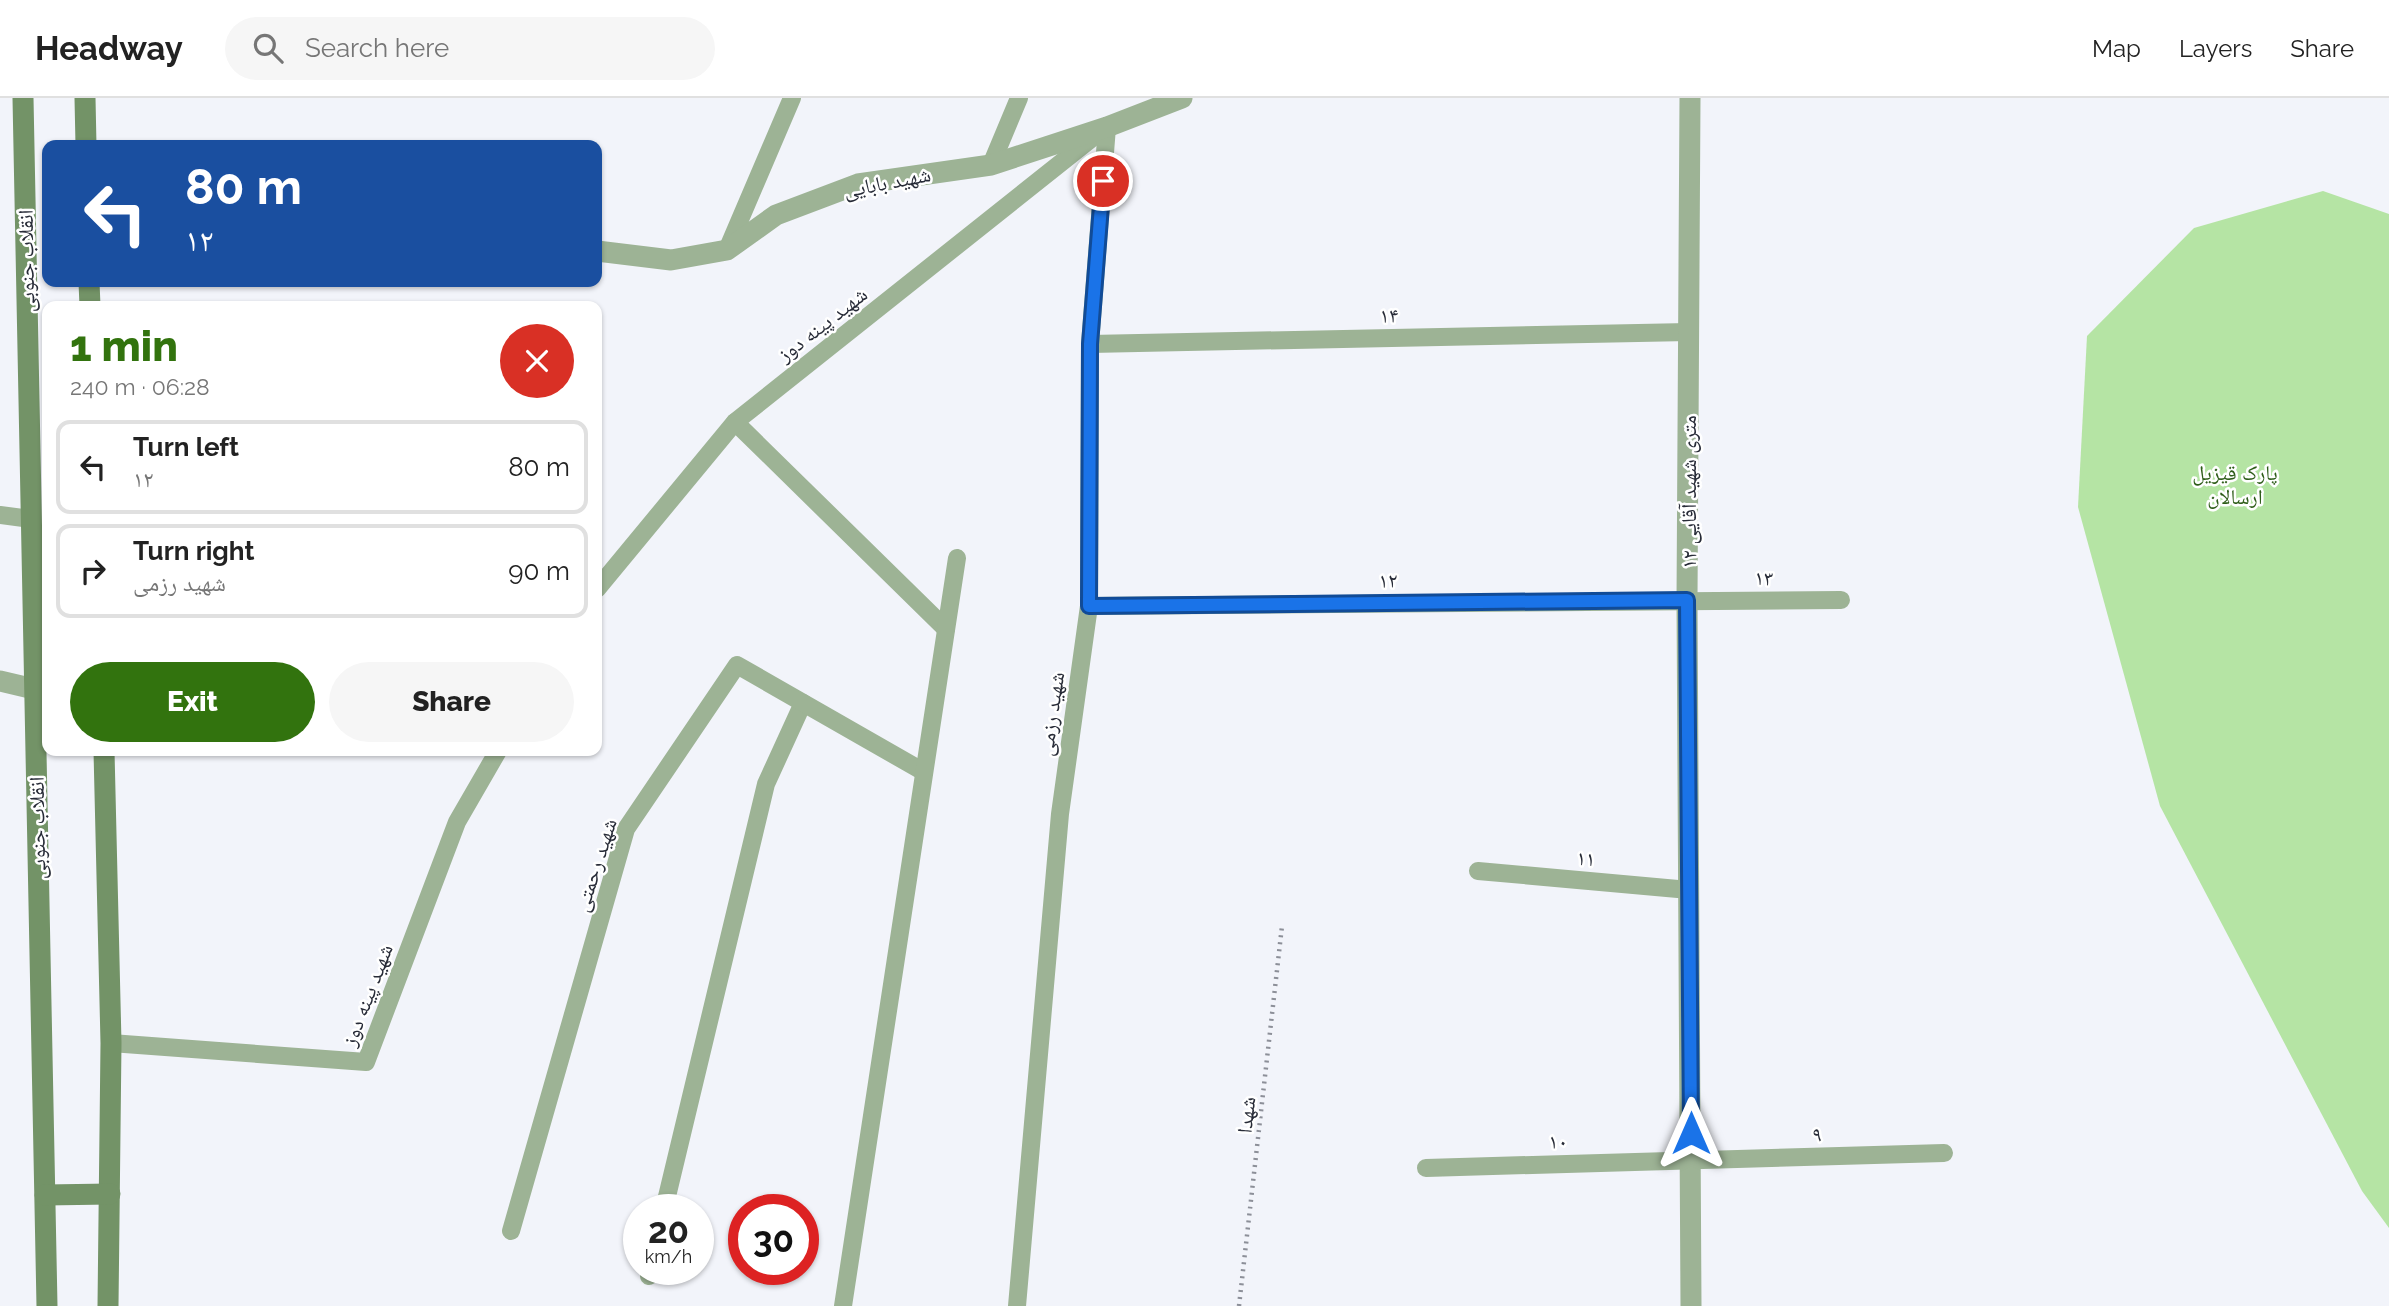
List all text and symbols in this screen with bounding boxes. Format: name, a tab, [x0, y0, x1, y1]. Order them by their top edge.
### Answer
search box	[225, 17, 715, 80]
text: Headway	[35, 29, 183, 68]
icon: search	[249, 29, 287, 67]
text: Search here	[305, 33, 449, 63]
text: Map	[2092, 34, 2141, 63]
text: Layers	[2179, 34, 2252, 63]
text: Share	[2290, 34, 2354, 63]
pin	[1073, 151, 1133, 211]
text: 80 m	[185, 158, 302, 215]
street label: شهید بابایی	[841, 161, 933, 204]
icon: arrive	[1084, 162, 1122, 200]
icon: left	[70, 168, 161, 259]
street label: انقلاب جنوبی	[13, 209, 40, 313]
text: ۱۲	[185, 221, 214, 258]
street label: شهید پینه دوز	[771, 281, 872, 368]
street label: ۱۴	[1379, 302, 1399, 328]
text: 1 min	[70, 322, 178, 371]
button: close	[500, 324, 574, 398]
text: 240 m · 06:28	[70, 373, 210, 400]
street label: ۱۲ متری شهید آقایی	[1676, 415, 1702, 569]
text: Turn left	[133, 432, 239, 462]
icon: left	[74, 448, 112, 486]
text: 80 m	[508, 452, 570, 482]
park label: پارک قیزیل ارسالان	[2192, 460, 2278, 509]
text: ۱۲	[133, 465, 154, 492]
text: Turn right	[133, 536, 254, 566]
icon: right	[74, 552, 112, 590]
text: 90 m	[508, 556, 570, 586]
street label: ۱۳	[1755, 565, 1773, 590]
street label: ۱۲	[1378, 567, 1398, 593]
text: شهید رزمی	[133, 569, 226, 596]
button: Exit	[70, 662, 315, 742]
button: Share	[329, 662, 574, 742]
street label: شهید رزمی	[1033, 670, 1070, 758]
street label: انقلاب جنوبی	[24, 776, 51, 880]
street label: شهید رحمتی	[568, 815, 623, 915]
street label: ۱۱	[1576, 845, 1596, 871]
street label: شهید پینه دوز	[336, 941, 398, 1050]
street label: شهدا	[1232, 1095, 1260, 1135]
position arrow	[1654, 1096, 1728, 1170]
street label: ۹	[1812, 1121, 1822, 1147]
street label: ۱۰	[1548, 1128, 1568, 1154]
speed limit sign: 30	[728, 1194, 819, 1285]
text: 20	[648, 1210, 689, 1251]
text: km/h	[645, 1246, 692, 1267]

